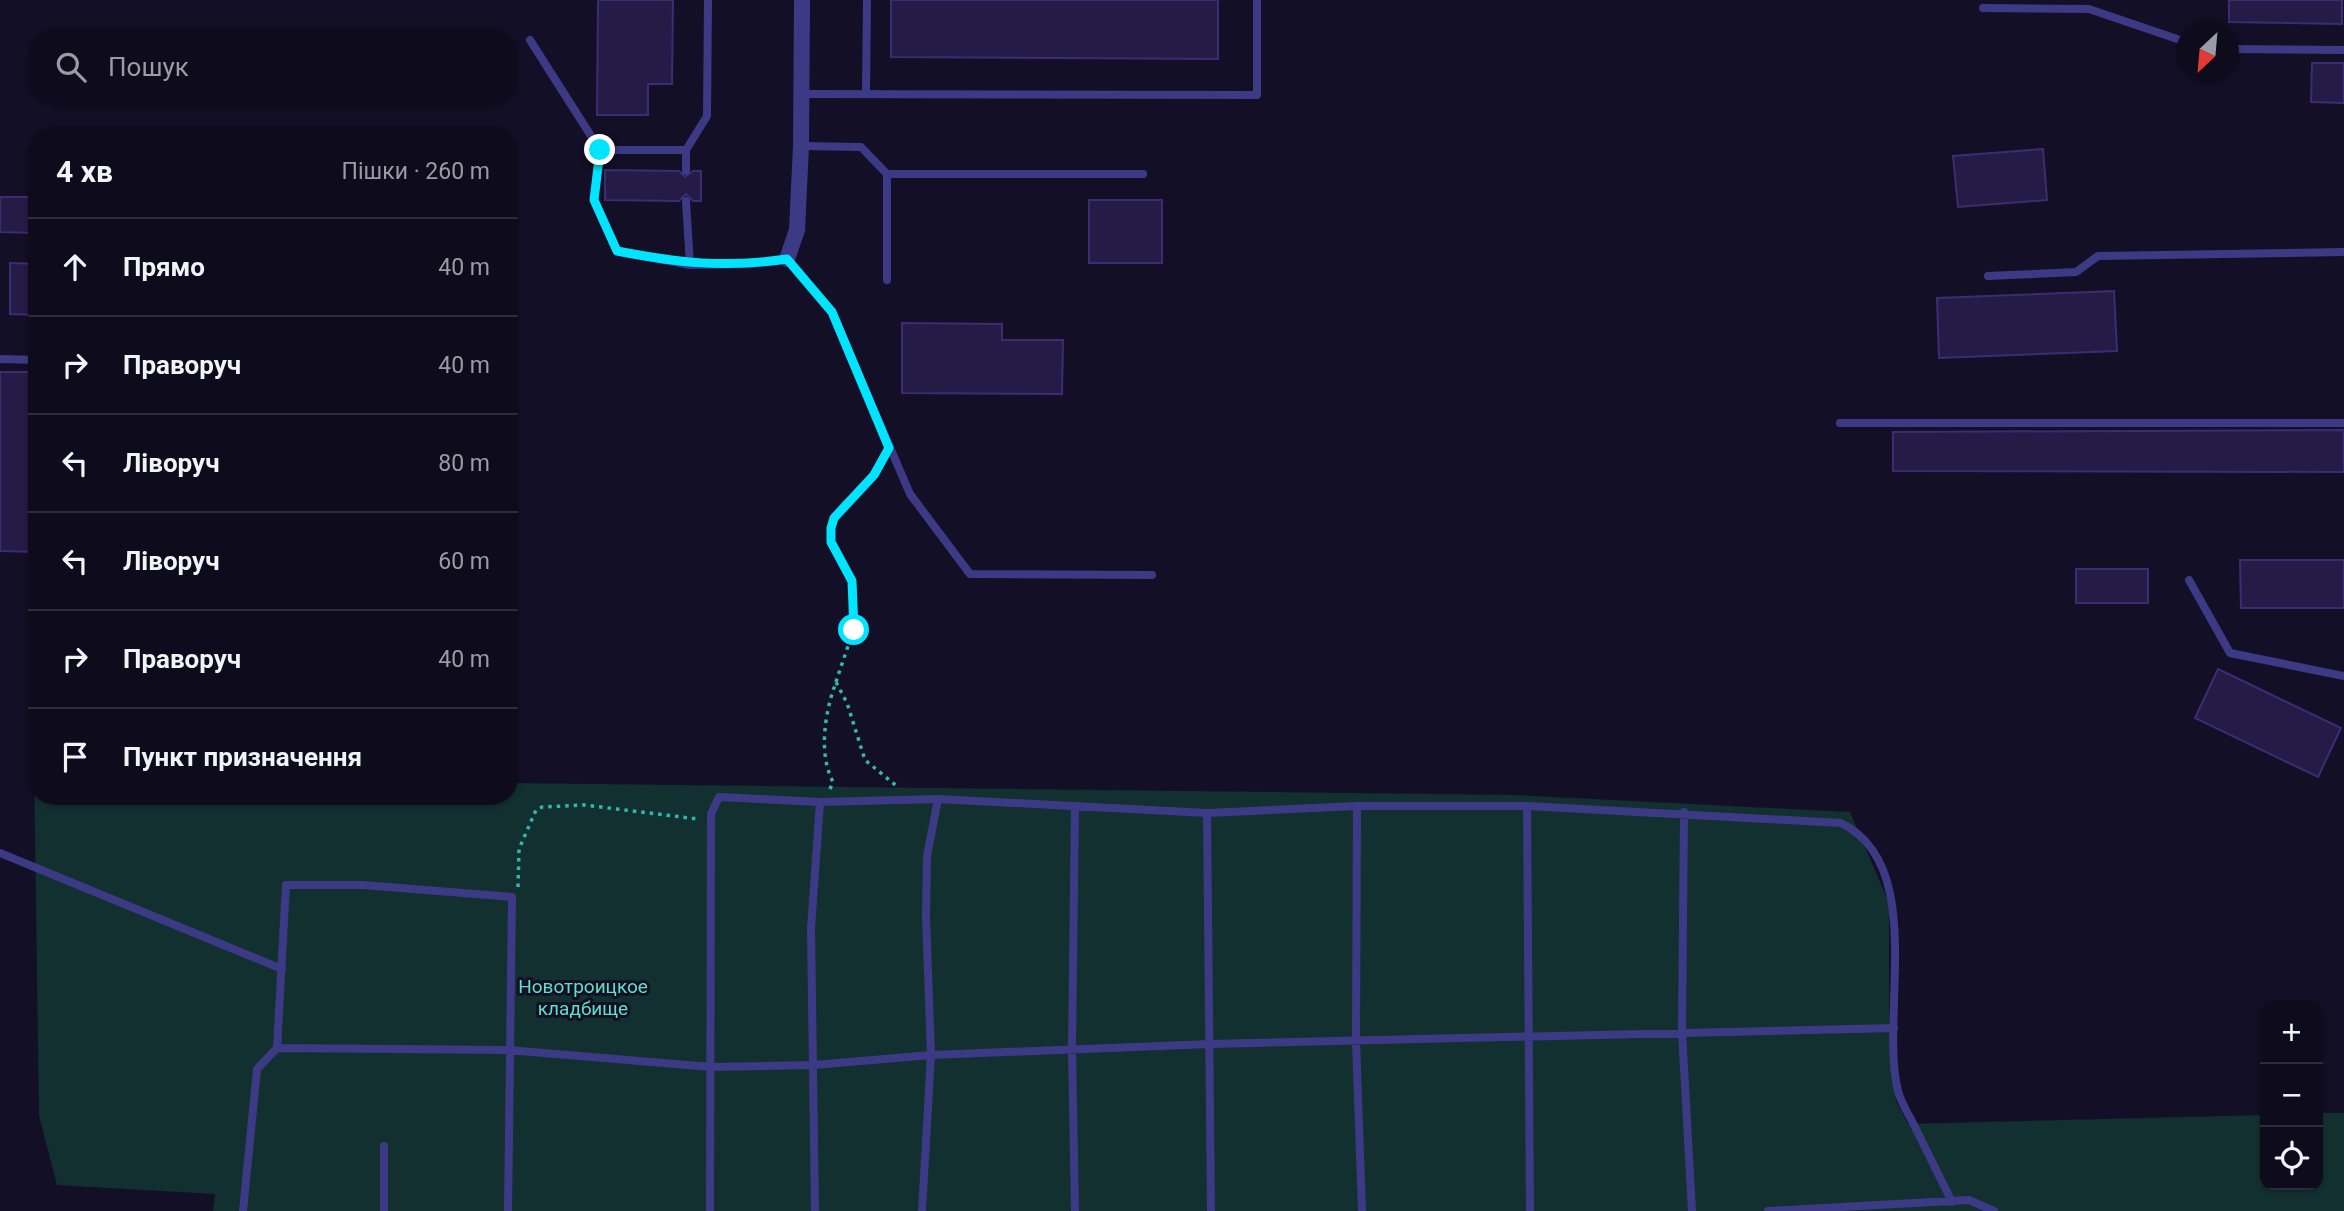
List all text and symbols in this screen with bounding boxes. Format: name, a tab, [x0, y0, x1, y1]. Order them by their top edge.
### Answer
north arrow	[2176, 21, 2239, 84]
search box	[28, 28, 518, 105]
icon: search	[52, 48, 90, 86]
text: Пошук	[108, 52, 189, 82]
route end	[584, 134, 615, 165]
text: 4 хв	[56, 154, 113, 189]
text: Пішки · 260 m	[342, 158, 490, 185]
icon: ahead	[56, 248, 94, 286]
text: Прямо	[123, 252, 205, 282]
text: 40 m	[438, 254, 490, 281]
icon: right	[56, 346, 94, 384]
text: Праворуч	[123, 350, 241, 380]
text: 40 m	[438, 352, 490, 379]
icon: left	[56, 444, 94, 482]
text: Ліворуч	[123, 448, 220, 478]
text: 80 m	[438, 450, 490, 477]
icon: left	[56, 542, 94, 580]
text: Ліворуч	[123, 546, 220, 576]
text: 60 m	[438, 548, 490, 575]
route start	[838, 614, 869, 645]
icon: right	[56, 640, 94, 678]
text: Праворуч	[123, 644, 241, 674]
text: 40 m	[438, 646, 490, 673]
icon: arrive	[56, 738, 94, 776]
text: Пункт призначення	[123, 742, 362, 772]
park label: Новотроицкое кладбище	[518, 975, 648, 1020]
map controls	[2260, 1001, 2323, 1190]
button: +	[2260, 1001, 2323, 1064]
button: −	[2260, 1064, 2323, 1127]
button: locate	[2260, 1127, 2323, 1190]

